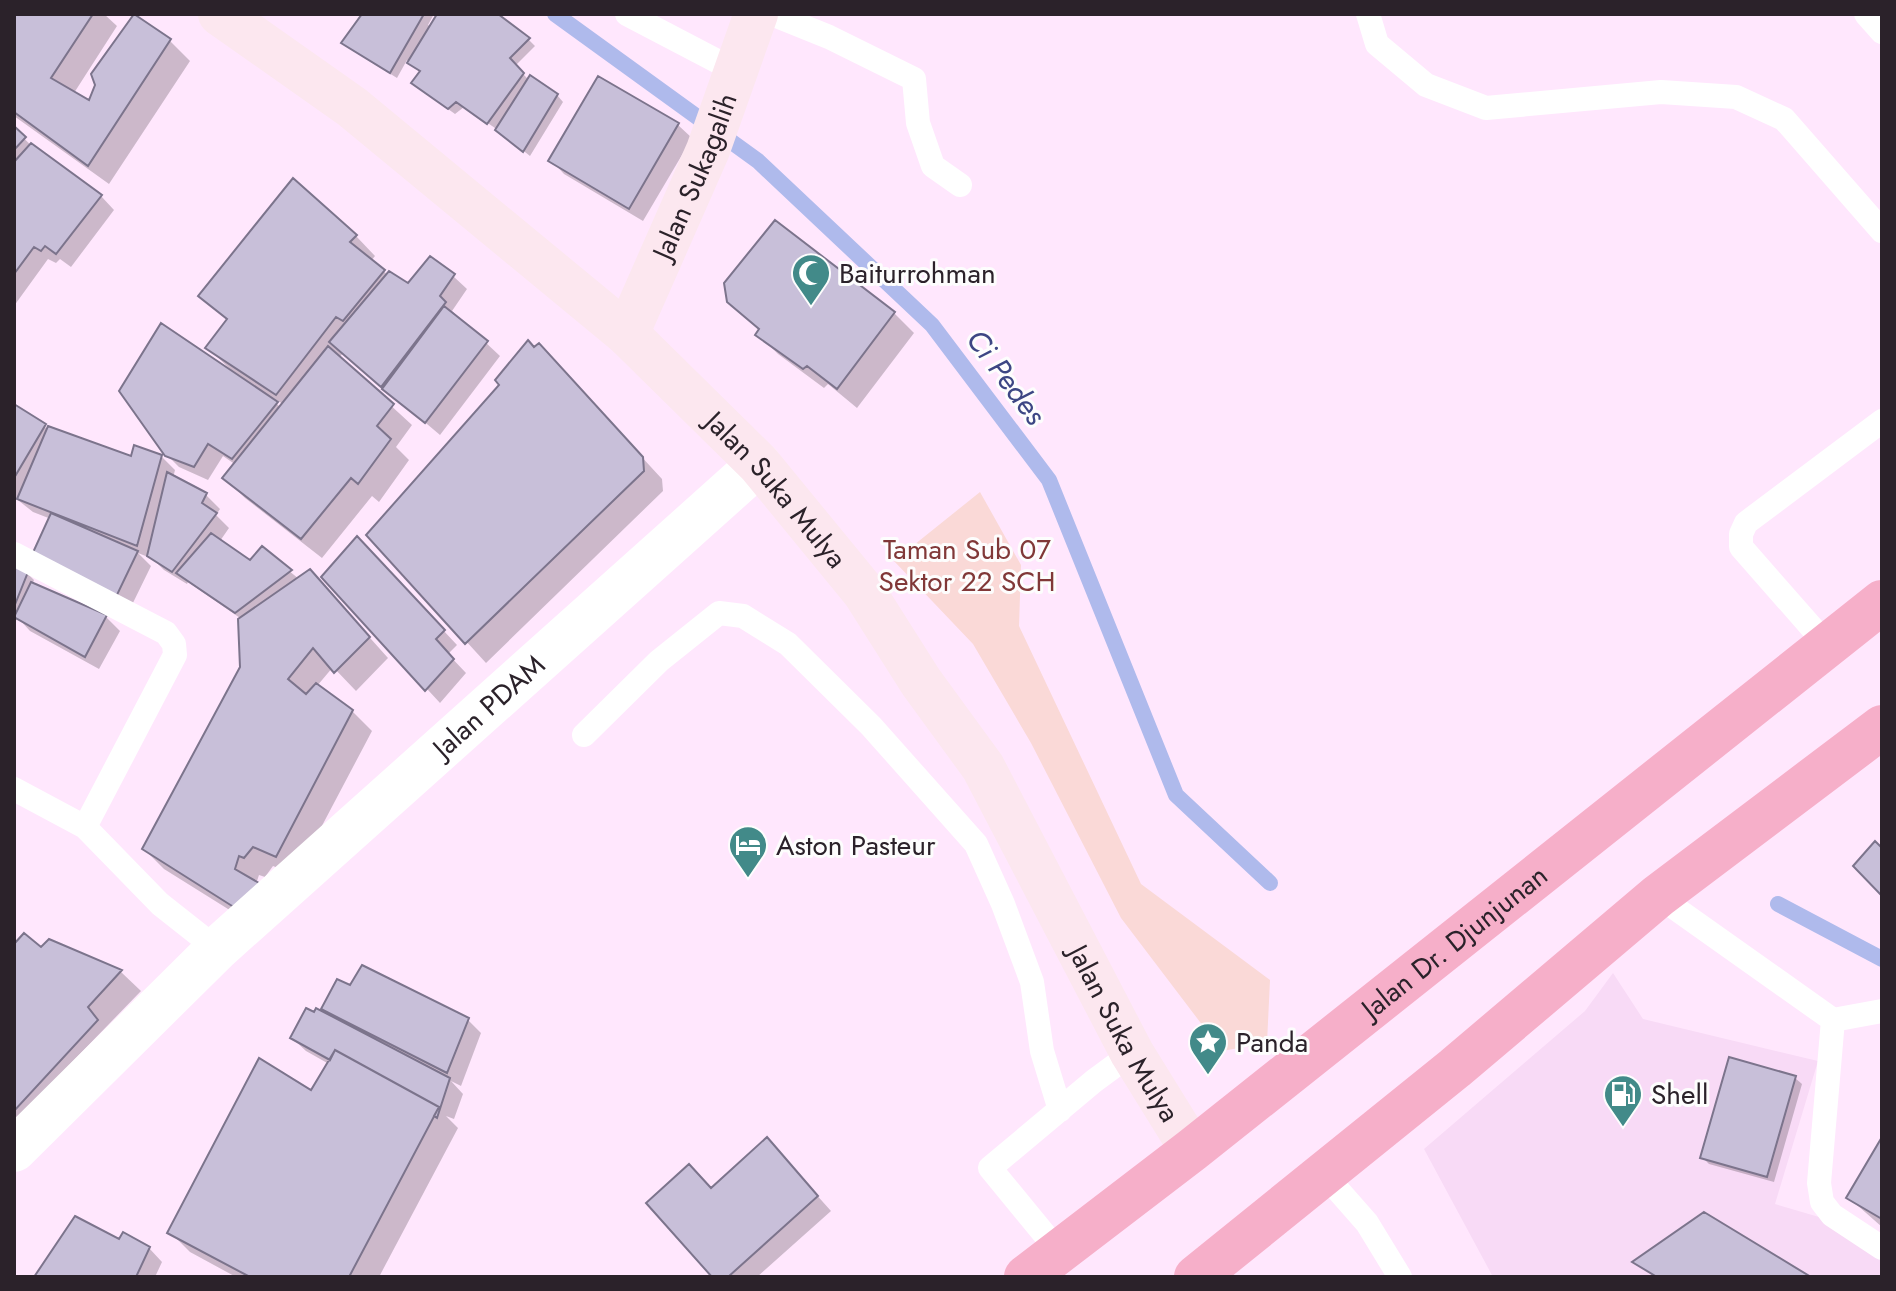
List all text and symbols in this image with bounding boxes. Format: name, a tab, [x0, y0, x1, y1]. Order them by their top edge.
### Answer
street label: Jalan Sukagalih	[641, 87, 748, 270]
mosque icon: Baiturrohman	[790, 252, 832, 307]
place label: Baiturrohman	[839, 253, 996, 294]
water label: Ci Pedes	[956, 320, 1057, 434]
street label: Jalan Suka Mulya	[693, 399, 856, 577]
park label: Taman Sub 07 Sektor 22 SCH	[879, 529, 1055, 602]
street label: Jalan PDAM	[421, 645, 554, 770]
hotel icon: Aston Pasteur	[727, 824, 769, 879]
place label: Aston Pasteur	[776, 825, 936, 866]
street label: Jalan Dr. Djunjunan	[1350, 855, 1556, 1031]
street label: Jalan Suka Mulya	[1056, 934, 1190, 1130]
place icon: Panda	[1187, 1021, 1229, 1076]
place label: Panda	[1236, 1022, 1308, 1063]
fuel station icon: Shell	[1602, 1073, 1644, 1128]
place label: Shell	[1651, 1074, 1708, 1115]

